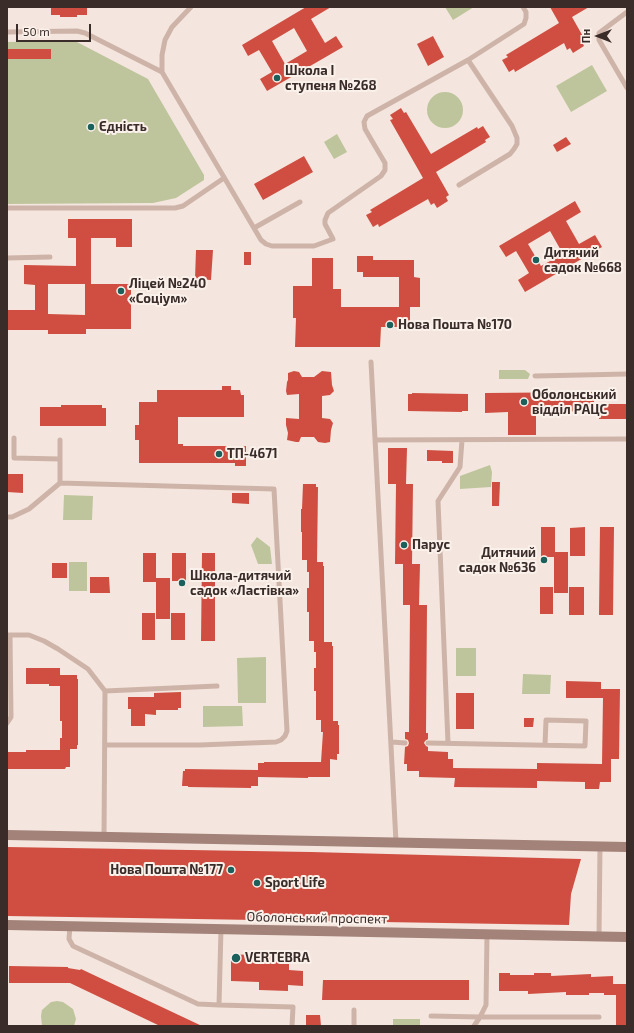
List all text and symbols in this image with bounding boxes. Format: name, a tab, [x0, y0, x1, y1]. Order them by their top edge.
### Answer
scale bar	[18, 16, 93, 42]
north arrow	[578, 16, 618, 56]
text: 50 m	[23, 24, 50, 38]
text: Пн	[579, 29, 592, 43]
place label: Школа І ступеня №268	[285, 63, 377, 94]
marker: Школа І ступеня №268	[272, 73, 282, 83]
place label: Єдність	[99, 119, 147, 135]
marker: Єдність	[86, 122, 96, 132]
place label: Дитячий садок №668	[544, 245, 622, 276]
marker: Дитячий садок №668	[531, 255, 541, 265]
place label: Ліцей №240 «Соціум»	[129, 276, 206, 307]
marker: Ліцей №240 «Соціум»	[116, 286, 126, 296]
place label: Нова Пошта №170	[398, 317, 512, 333]
marker: Нова Пошта №170	[385, 320, 395, 330]
place label: Оболонський відділ РАЦС	[532, 387, 616, 418]
marker: Оболонський відділ РАЦС	[519, 397, 529, 407]
place label: ТП-4671	[227, 446, 278, 462]
marker: ТП-4671	[214, 449, 224, 459]
place label: Парус	[412, 537, 450, 553]
marker: Парус	[399, 540, 409, 550]
place label: Дитячий садок №636	[459, 545, 536, 576]
marker: Дитячий садок №636	[539, 555, 549, 565]
place label: Школа-дитячий садок «Ластівка»	[190, 568, 299, 599]
marker: Школа-дитячий садок «Ластівка»	[177, 578, 187, 588]
place label: Нова Пошта №177	[110, 862, 223, 878]
marker: Нова Пошта №177	[226, 865, 236, 875]
place label: Sport Life	[265, 875, 325, 891]
marker: Sport Life	[252, 878, 262, 888]
street label: Оболонський проспект	[247, 909, 387, 927]
place label: VERTEBRA	[245, 950, 310, 966]
marker: VERTEBRA	[230, 952, 242, 964]

